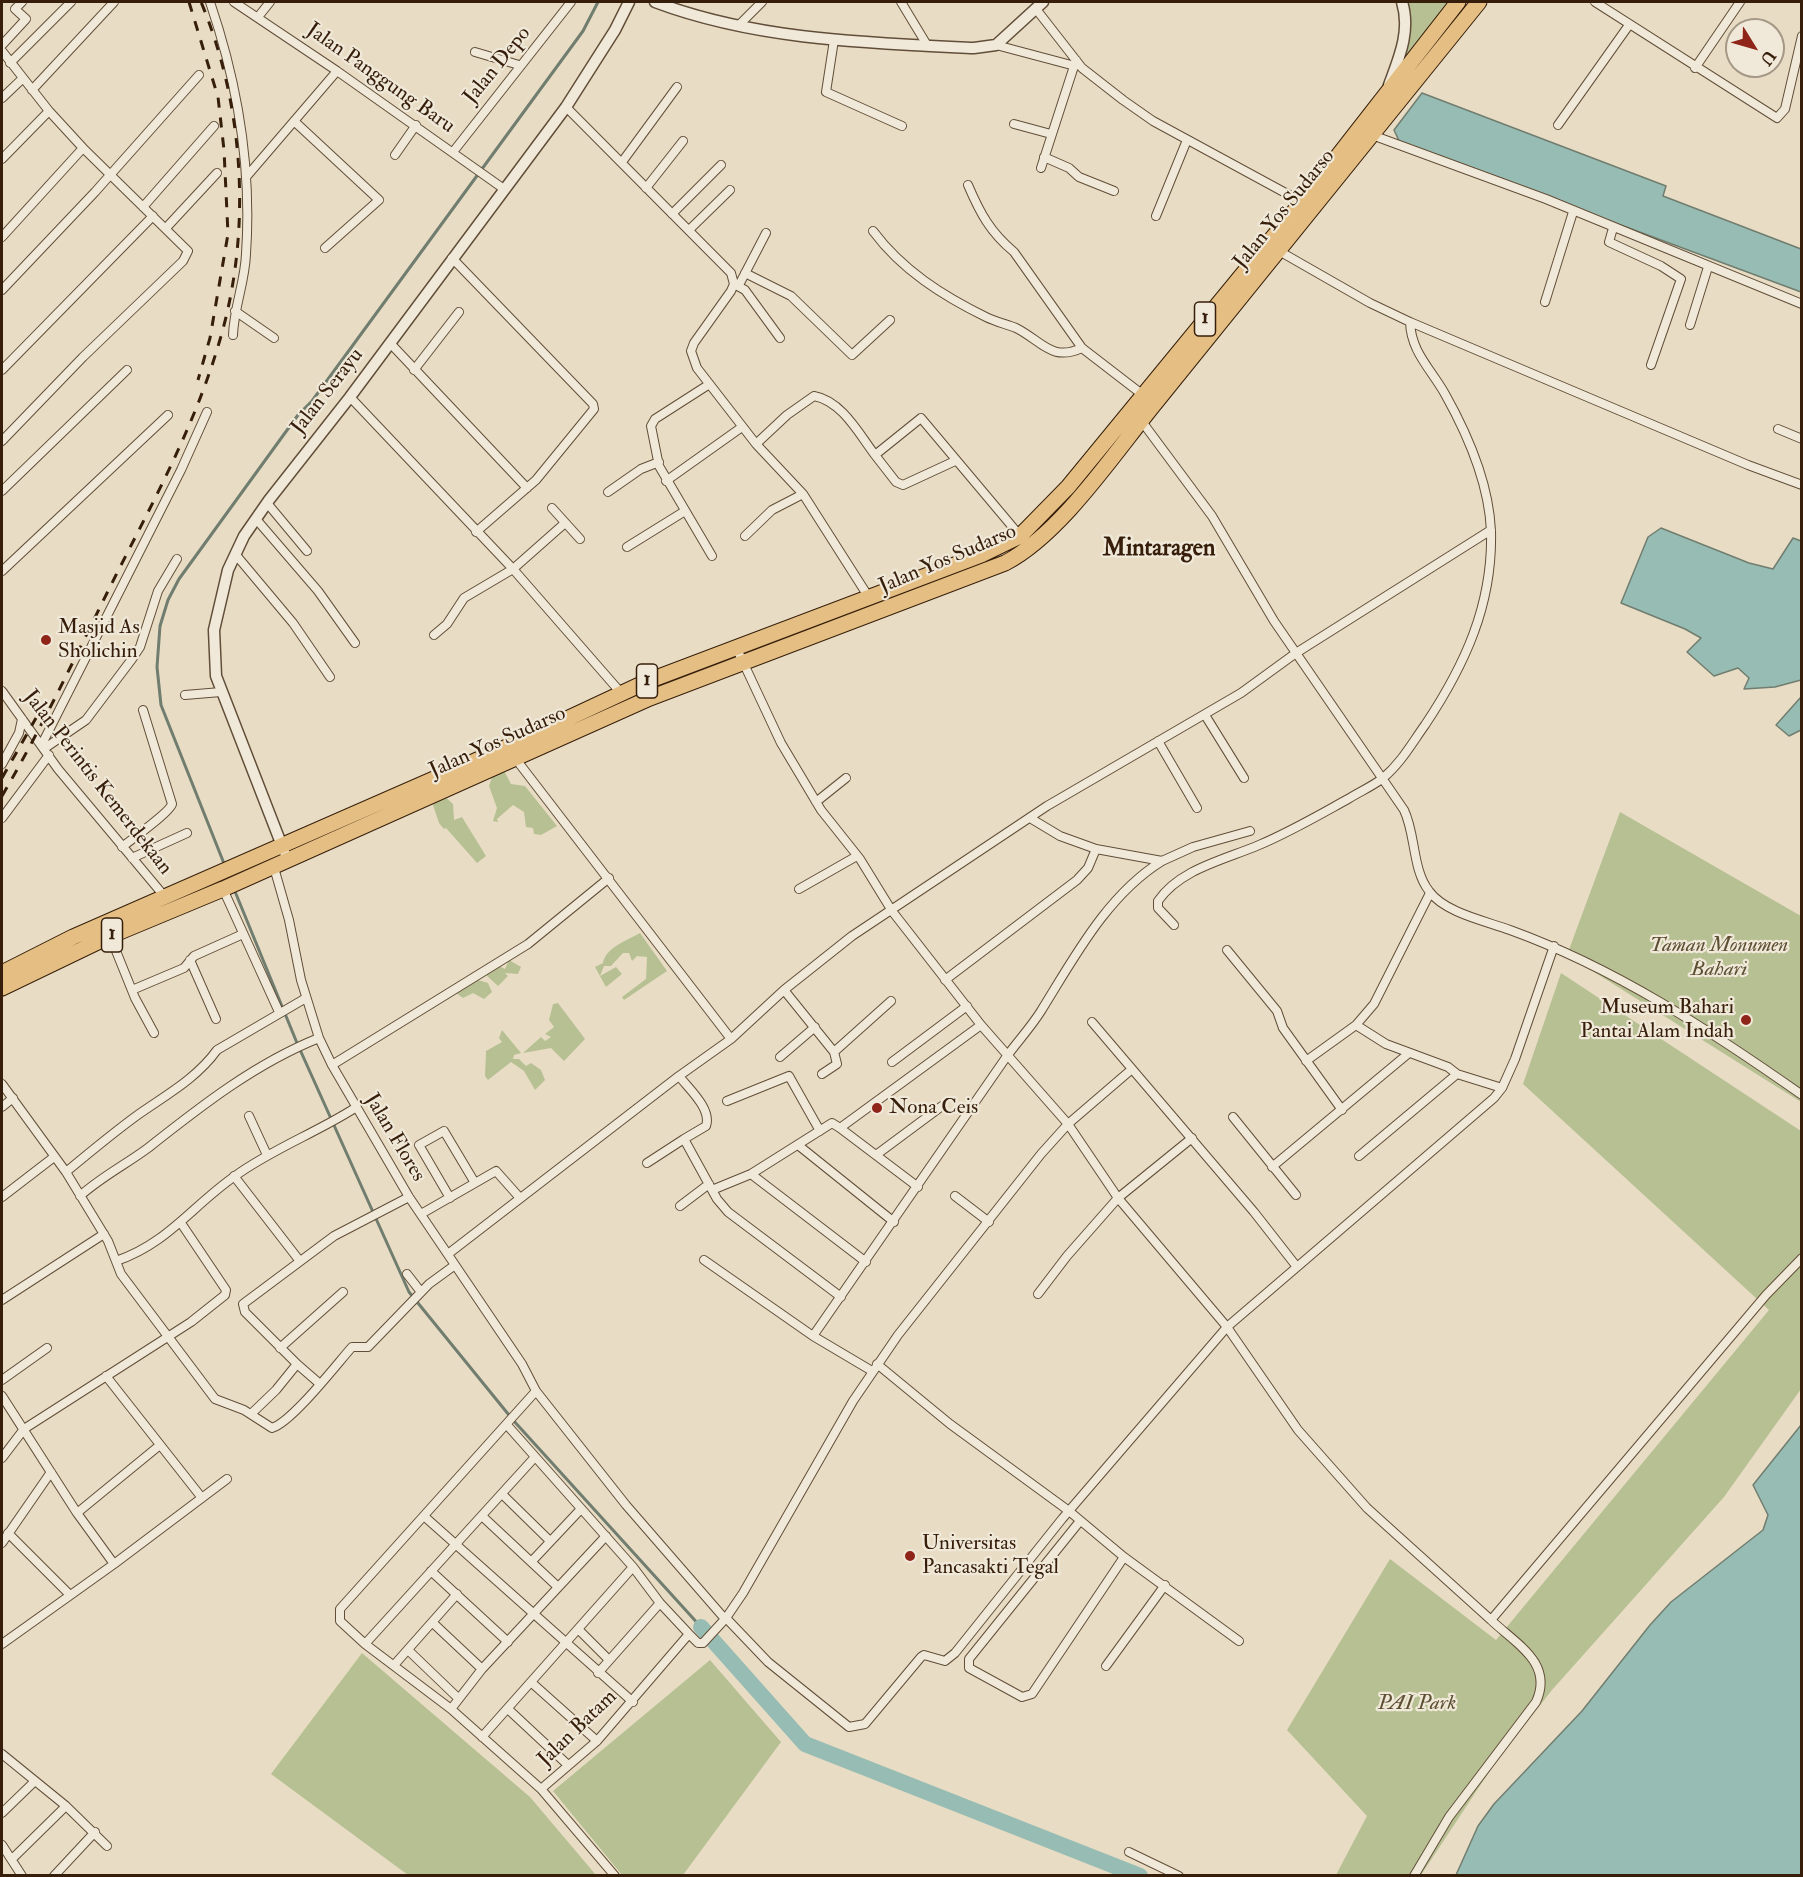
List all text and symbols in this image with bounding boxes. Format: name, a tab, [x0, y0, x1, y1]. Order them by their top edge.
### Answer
street label: Jalan Panggung Baru	[301, 18, 459, 140]
north arrow	[1725, 18, 1785, 78]
street label: Jalan Depo	[459, 22, 537, 110]
text: U	[1756, 46, 1780, 69]
street label: Jalan Yos Sudarso	[1229, 145, 1341, 275]
road number: 1	[1194, 302, 1216, 336]
street label: Jalan Serayu	[286, 344, 370, 440]
street label: Jalan Yos Sudarso	[876, 520, 1020, 600]
district label: Mintaragen	[1103, 536, 1215, 564]
place label: Masjid As Sholichin	[58, 615, 140, 665]
marker: Masjid As Sholichin	[39, 633, 53, 647]
road number: 1	[636, 664, 658, 698]
street label: Jalan Perintis Kemerdekaan	[17, 686, 177, 880]
street label: Jalan Yos Sudarso	[426, 702, 570, 784]
road number: 1	[102, 918, 122, 952]
park label: Taman Monumen Bahari	[1650, 933, 1788, 983]
place label: Museum Bahari Pantai Alam Indah	[1580, 995, 1734, 1045]
marker: Museum Bahari Pantai Alam Indah	[1739, 1013, 1753, 1027]
street label: Jalan Flores	[358, 1089, 430, 1187]
place label: Nona Ceis	[889, 1095, 978, 1121]
marker: Nona Ceis	[870, 1101, 884, 1115]
place label: Universitas Pancasakti Tegal	[922, 1531, 1059, 1581]
marker: Universitas Pancasakti Tegal	[903, 1549, 917, 1563]
street label: Jalan Batam	[533, 1685, 623, 1773]
park label: PAI Park	[1378, 1691, 1456, 1717]

